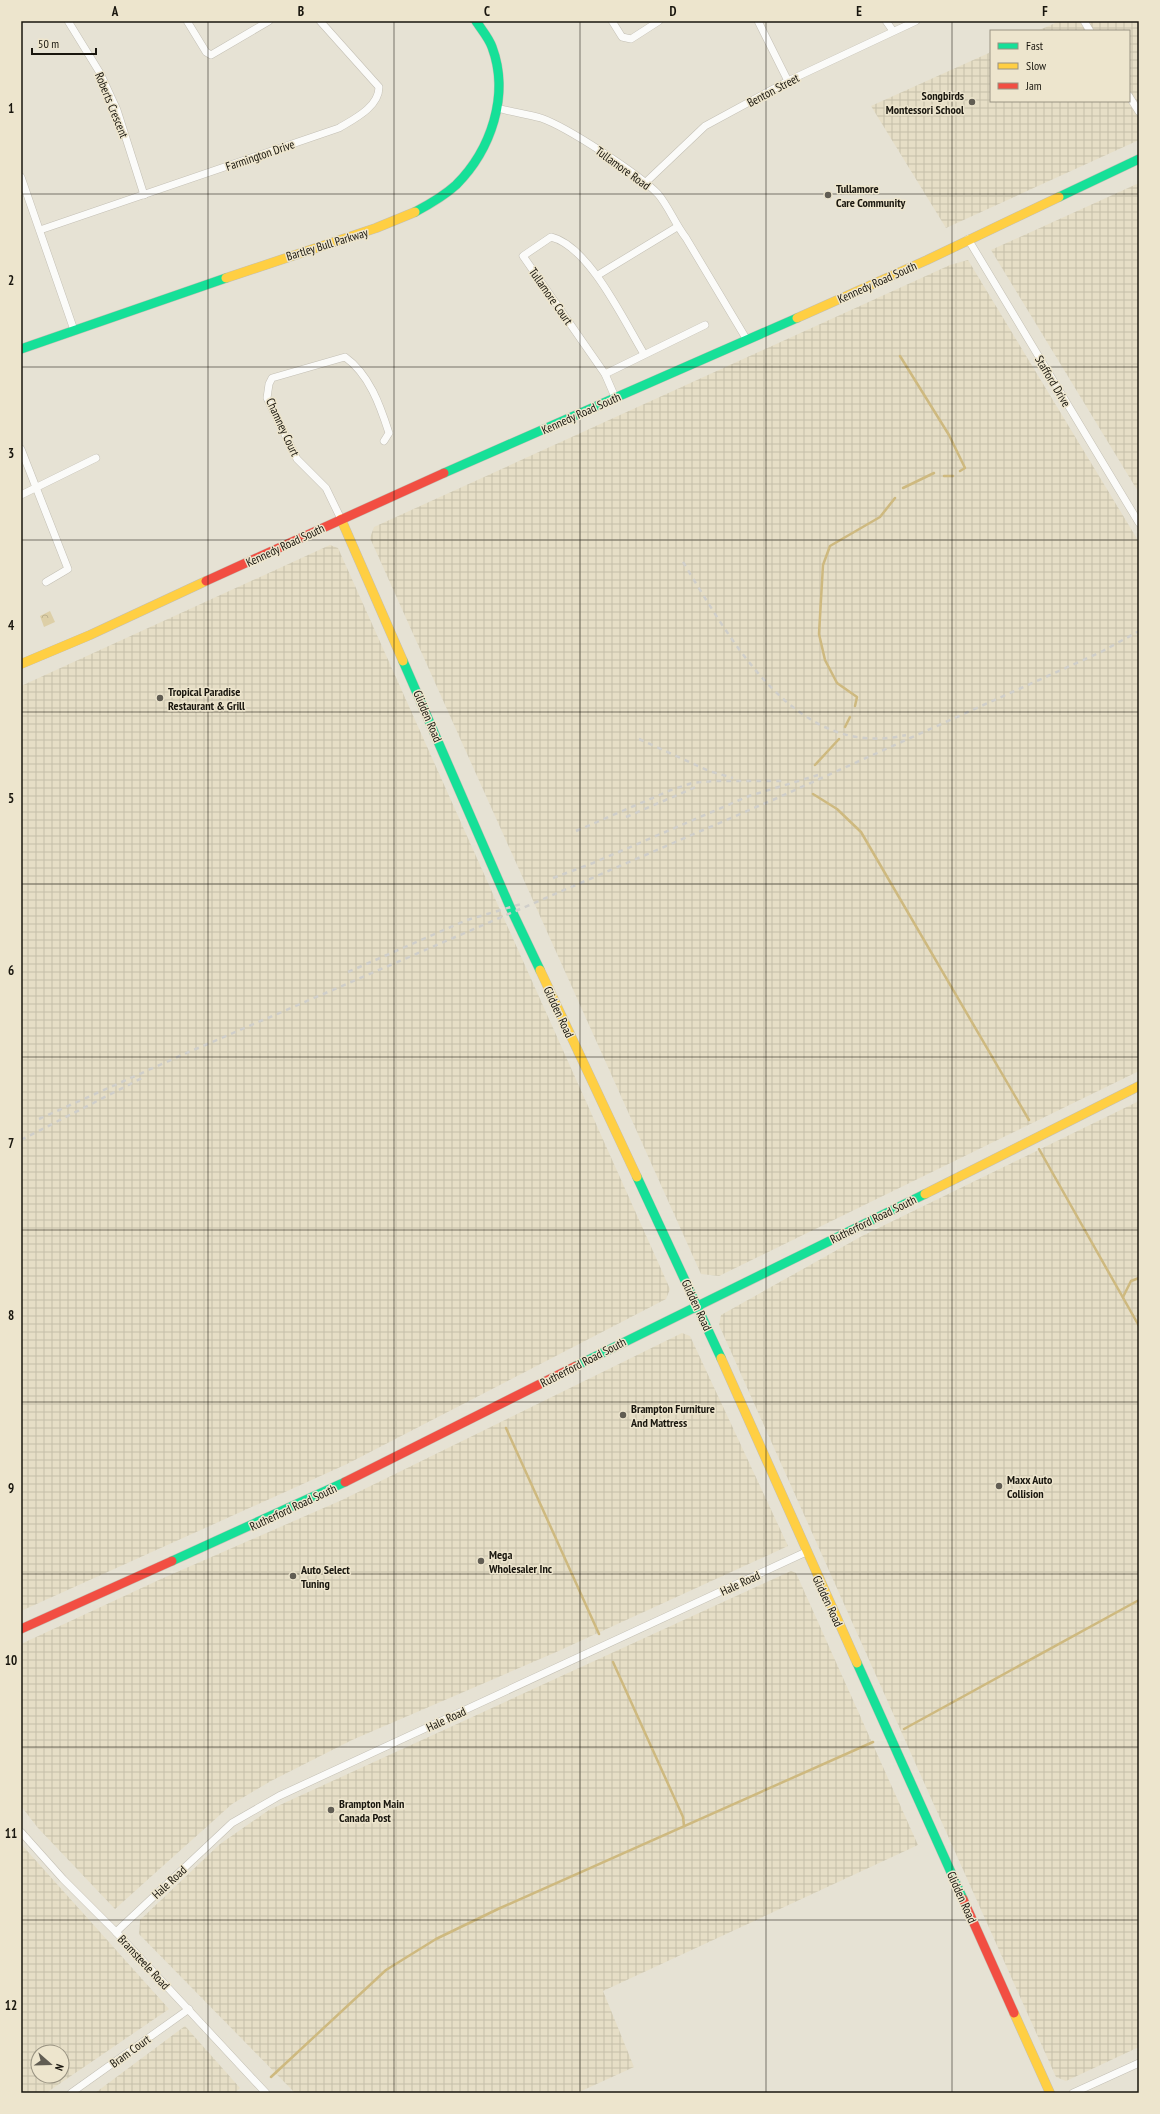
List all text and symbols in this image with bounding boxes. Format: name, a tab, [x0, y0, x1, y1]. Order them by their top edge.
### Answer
text: A	[111, 3, 119, 20]
text: B	[298, 3, 304, 20]
text: C	[484, 3, 490, 20]
text: D	[670, 3, 677, 20]
text: E	[856, 3, 862, 20]
text: F	[1042, 3, 1048, 20]
scale bar	[32, 30, 96, 56]
legend	[990, 30, 1130, 102]
text: 50 m	[38, 36, 59, 51]
text: Fast	[1026, 38, 1044, 53]
text: Slow	[1026, 58, 1047, 73]
street label: Roberts Crescent	[92, 70, 132, 141]
street label: Benton Street	[744, 70, 802, 110]
text: Jam	[1025, 78, 1042, 93]
place label: Songbirds Montessori School	[886, 88, 964, 117]
marker: Songbirds Montessori School	[967, 97, 977, 107]
text: 1	[8, 100, 14, 117]
street label: Farmington Drive	[224, 136, 296, 174]
street label: Tullamore Road	[593, 143, 653, 193]
place label: Tullamore Care Community	[836, 181, 905, 210]
marker: Tullamore Care Community	[823, 190, 833, 200]
street label: Bartley Bull Parkway	[284, 224, 370, 264]
street label: Kennedy Road South	[835, 258, 919, 306]
street label: Tullamore Court	[526, 265, 577, 328]
text: 2	[8, 272, 14, 289]
street label: Stafford Drive	[1032, 353, 1074, 409]
street label: Kennedy Road South	[539, 389, 623, 437]
street label: Chamney Court	[263, 395, 303, 459]
text: 3	[8, 445, 14, 462]
street label: Kennedy Road South	[243, 520, 327, 570]
text: 4	[8, 617, 15, 634]
place label: Tropical Paradise Restaurant & Grill	[168, 684, 245, 713]
street label: Glidden Road	[410, 688, 446, 744]
marker: Tropical Paradise Restaurant & Grill	[155, 693, 165, 703]
text: 5	[8, 790, 14, 807]
text: 6	[8, 962, 14, 979]
street label: Glidden Road	[541, 984, 577, 1040]
text: 7	[8, 1135, 14, 1152]
street label: Rutherford Road South	[827, 1192, 919, 1246]
street label: Glidden Road	[679, 1277, 715, 1333]
text: 8	[8, 1307, 14, 1324]
street label: Rutherford Road South	[538, 1334, 628, 1390]
place label: Brampton Furniture And Mattress	[630, 1401, 715, 1430]
marker: Brampton Furniture And Mattress	[618, 1410, 628, 1420]
place label: Maxx Auto Collision	[1007, 1472, 1053, 1501]
text: 9	[8, 1480, 14, 1497]
street label: Rutherford Road South	[247, 1480, 339, 1534]
marker: Maxx Auto Collision	[994, 1481, 1004, 1491]
place label: Mega Wholesaler Inc	[488, 1547, 553, 1576]
marker: Mega Wholesaler Inc	[476, 1556, 486, 1566]
place label: Auto Select Tuning	[300, 1562, 350, 1591]
street label: Hale Road	[718, 1567, 762, 1599]
marker: Auto Select Tuning	[288, 1571, 298, 1581]
street label: Glidden Road	[810, 1573, 846, 1629]
text: 10	[5, 1652, 17, 1669]
street label: Hale Road	[424, 1703, 468, 1735]
place label: Brampton Main Canada Post	[339, 1796, 404, 1825]
marker: Brampton Main Canada Post	[326, 1805, 336, 1815]
text: 11	[5, 1825, 17, 1842]
street label: Hale Road	[149, 1862, 189, 1902]
street label: Glidden Road	[944, 1869, 980, 1925]
street label: Bramsteele Road	[115, 1932, 173, 1992]
text: 12	[5, 1997, 17, 2014]
street label: Bram Court	[107, 2031, 154, 2071]
north arrow	[30, 2044, 70, 2084]
text: N	[52, 2062, 67, 2073]

